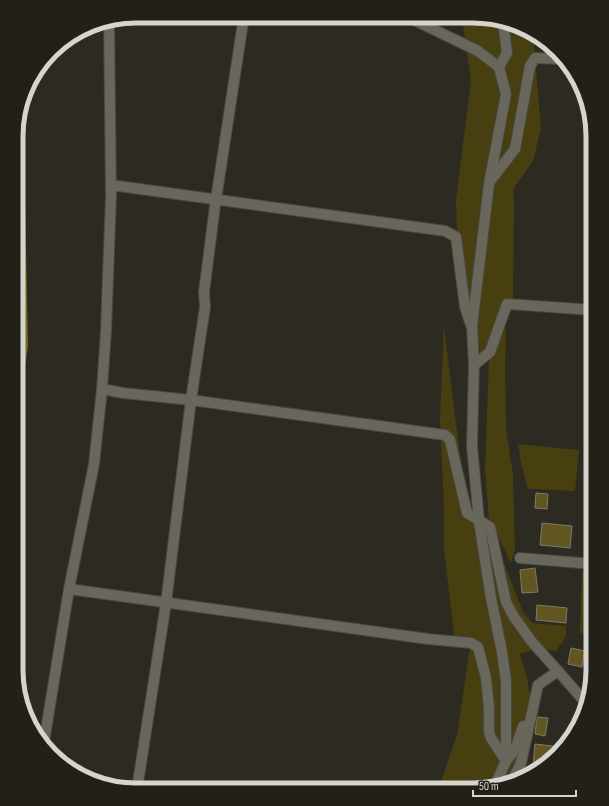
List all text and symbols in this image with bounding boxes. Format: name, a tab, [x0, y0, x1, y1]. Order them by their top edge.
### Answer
scale bar	[473, 772, 576, 798]
text: 50 m	[479, 779, 499, 794]

